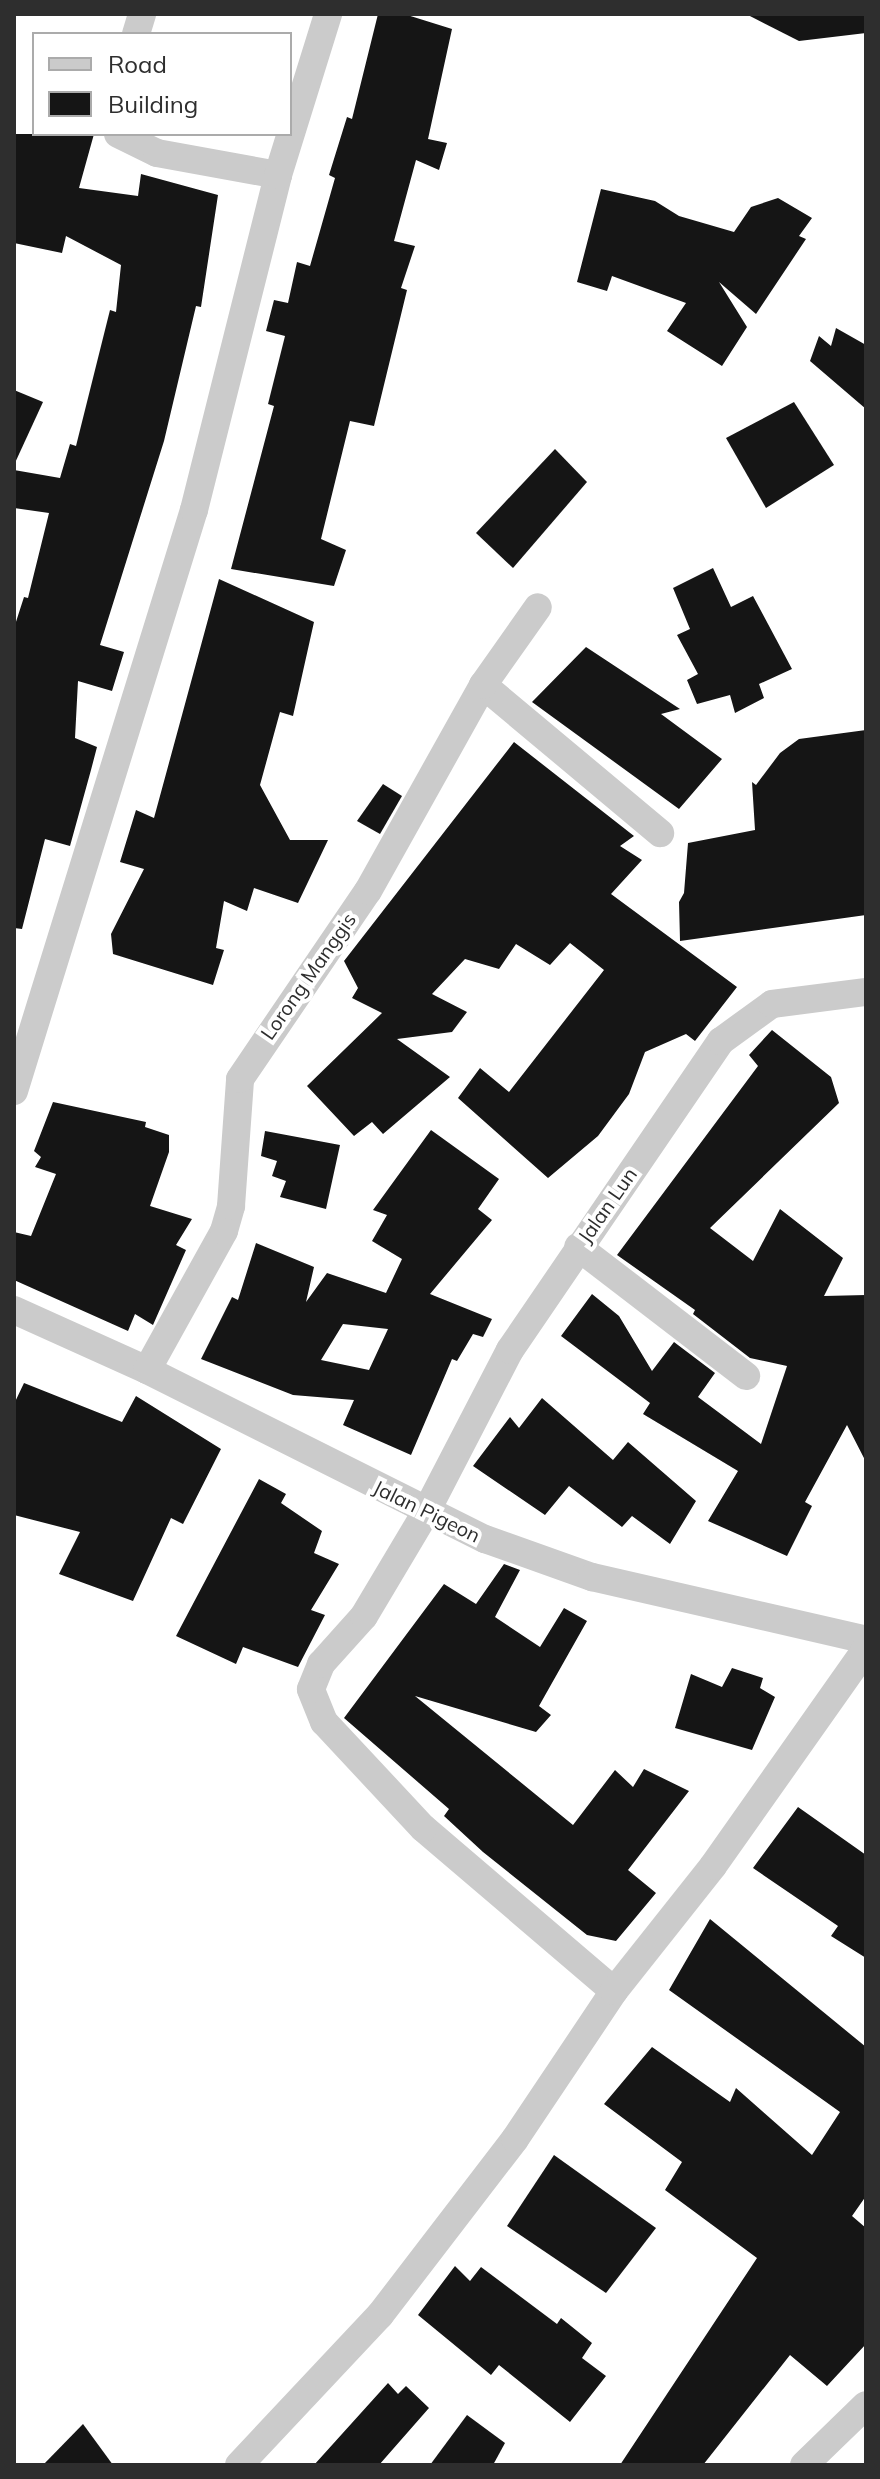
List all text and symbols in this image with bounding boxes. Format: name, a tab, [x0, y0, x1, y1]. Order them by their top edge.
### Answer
legend	[32, 32, 292, 136]
text: Road	[108, 49, 167, 79]
text: Building	[108, 89, 198, 119]
street label: Lorong Manggis	[255, 908, 361, 1044]
street label: Jalan Lun	[572, 1163, 642, 1247]
street label: Jalan Pigeon	[370, 1475, 484, 1547]

